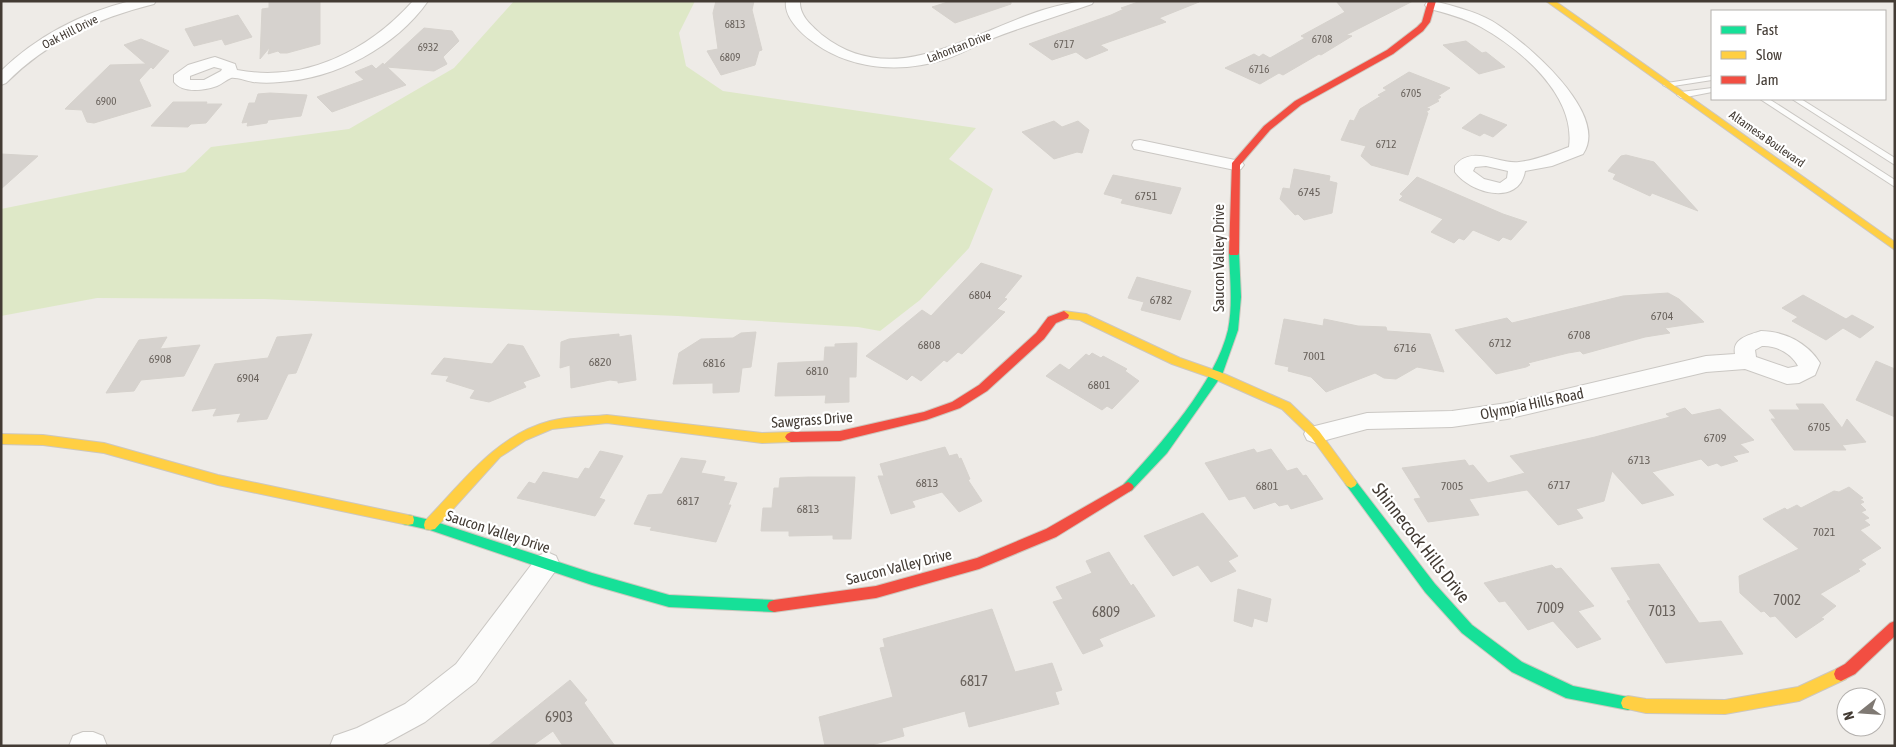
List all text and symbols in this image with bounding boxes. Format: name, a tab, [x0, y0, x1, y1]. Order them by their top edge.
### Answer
legend	[1711, 10, 1886, 100]
street label: Oak Hill Drive	[40, 12, 100, 52]
house number: 6813	[725, 18, 745, 30]
text: Fast	[1756, 21, 1778, 38]
street label: Lahontan Drive	[925, 28, 993, 66]
house number: 6708	[1312, 33, 1332, 45]
house number: 6717	[1054, 38, 1074, 50]
house number: 6932	[418, 41, 438, 53]
text: Slow	[1756, 46, 1782, 63]
house number: 6809	[720, 51, 740, 63]
house number: 6716	[1249, 63, 1269, 75]
text: Jam	[1756, 71, 1779, 88]
house number: 6705	[1401, 87, 1421, 99]
house number: 6900	[96, 95, 116, 107]
street label: Altamesa Boulevard	[1727, 108, 1807, 170]
house number: 6712	[1376, 138, 1396, 150]
house number: 6745	[1298, 185, 1320, 199]
house number: 6751	[1135, 189, 1158, 203]
street label: Saucon Valley Drive	[1210, 204, 1227, 312]
house number: 6804	[969, 288, 992, 302]
house number: 6782	[1150, 293, 1172, 307]
house number: 6704	[1651, 309, 1674, 323]
house number: 6708	[1568, 328, 1591, 342]
house number: 6712	[1489, 336, 1511, 350]
house number: 6808	[918, 338, 941, 352]
house number: 6716	[1394, 341, 1417, 355]
house number: 7001	[1303, 349, 1326, 363]
house number: 6908	[149, 352, 172, 366]
house number: 6820	[589, 355, 612, 369]
house number: 6816	[703, 356, 726, 370]
house number: 6810	[806, 364, 829, 378]
house number: 6904	[237, 371, 260, 385]
house number: 6801	[1088, 378, 1111, 392]
street label: Olympia Hills Road	[1479, 384, 1585, 423]
street label: Sawgrass Drive	[771, 408, 853, 431]
house number: 6705	[1808, 420, 1830, 434]
house number: 6709	[1704, 431, 1727, 445]
house number: 6713	[1628, 453, 1650, 467]
house number: 6813	[916, 476, 938, 490]
house number: 6717	[1548, 478, 1571, 492]
house number: 6801	[1256, 479, 1279, 493]
street label: Shinnecock Hills Drive	[1368, 479, 1475, 607]
house number: 7005	[1441, 479, 1463, 493]
house number: 6817	[677, 494, 700, 508]
house number: 6813	[797, 502, 819, 516]
street label: Saucon Valley Drive	[444, 507, 552, 556]
house number: 7021	[1813, 525, 1836, 539]
street label: Saucon Valley Drive	[844, 545, 954, 588]
house number: 7002	[1773, 591, 1801, 608]
house number: 7009	[1536, 599, 1564, 616]
house number: 7013	[1648, 602, 1676, 619]
house number: 6809	[1092, 603, 1120, 620]
house number: 6817	[960, 672, 988, 689]
north arrow	[1836, 687, 1886, 737]
house number: 6903	[545, 708, 573, 725]
text: N	[1840, 710, 1857, 722]

